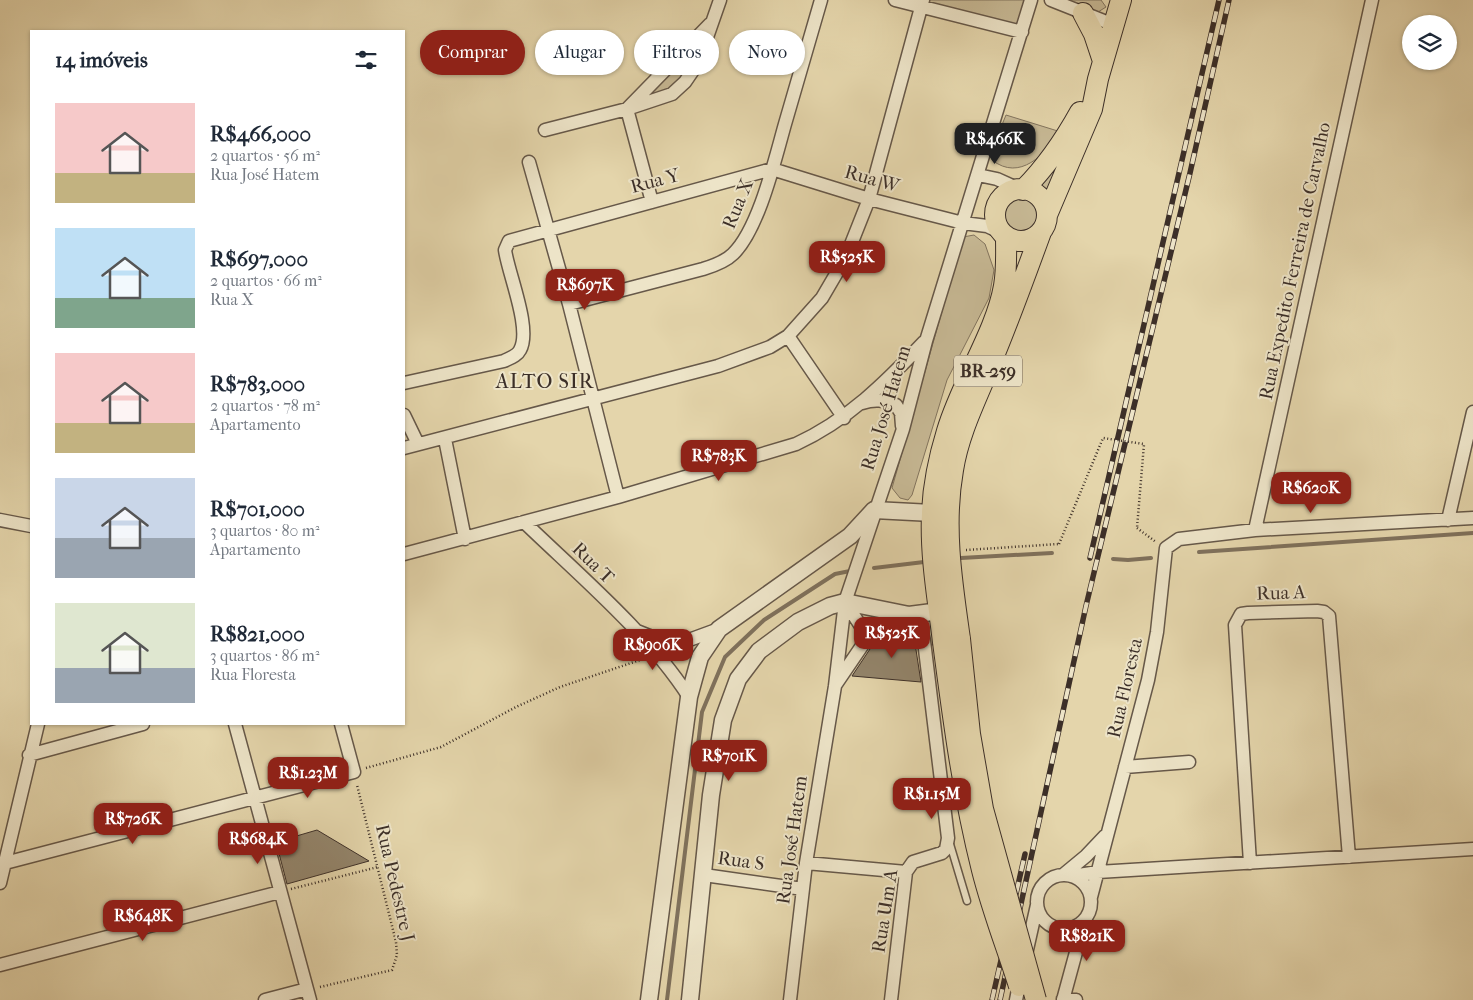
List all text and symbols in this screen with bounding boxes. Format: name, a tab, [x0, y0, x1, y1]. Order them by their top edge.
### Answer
map controls	[1402, 15, 1457, 70]
button: layers	[1402, 15, 1457, 70]
chip: Comprar	[420, 30, 525, 75]
chip: Alugar	[535, 30, 624, 75]
chip: Filtros	[634, 30, 719, 75]
chip: Novo	[729, 30, 805, 75]
icon: filters	[352, 46, 380, 74]
text: 14 imóveis	[55, 48, 148, 72]
street label: Rua Expedito Ferreira de Carvalho	[1255, 120, 1335, 402]
text: R$466,000	[210, 122, 311, 146]
pin: R$466K	[954, 122, 1036, 165]
icon: home	[95, 123, 155, 183]
text: R$466K	[966, 129, 1024, 148]
text: 2 quartos · 56 m²	[210, 146, 320, 165]
street label: Rua W	[842, 161, 903, 198]
street label: Rua Y	[628, 164, 683, 198]
text: Rua José Hatem	[210, 165, 319, 184]
street label: Rua X	[718, 176, 758, 232]
pin: R$525K	[806, 240, 888, 283]
text: R$697,000	[210, 247, 308, 271]
text: R$525K	[820, 247, 874, 266]
icon: home	[95, 248, 155, 308]
pin: R$697K	[544, 268, 626, 311]
text: 2 quartos · 66 m²	[210, 271, 322, 290]
text: R$697K	[557, 275, 613, 294]
text: Rua X	[210, 290, 254, 309]
street label: Rua José Hatem	[857, 343, 916, 473]
road number: BR-259	[954, 356, 1022, 386]
district label: ALTO SIR	[495, 370, 595, 393]
text: R$783,000	[210, 372, 305, 396]
icon: home	[95, 373, 155, 433]
text: 2 quartos · 78 m²	[210, 396, 320, 415]
text: Apartamento	[210, 415, 301, 434]
pin: R$783K	[678, 440, 760, 482]
text: R$783K	[692, 446, 746, 465]
pin: R$620K	[1270, 472, 1352, 514]
text: R$620K	[1282, 478, 1340, 497]
text: R$701,000	[210, 497, 305, 521]
icon: home	[95, 498, 155, 558]
text: 3 quartos · 80 m²	[210, 521, 320, 540]
street label: Rua T	[567, 538, 619, 588]
text: Apartamento	[210, 540, 301, 559]
street label: Rua A	[1256, 581, 1307, 605]
pin: R$525K	[851, 616, 933, 659]
text: R$821,000	[210, 622, 305, 646]
icon: home	[95, 623, 155, 683]
text: R$525K	[865, 623, 919, 642]
pin: R$906K	[612, 628, 694, 671]
text: R$906K	[624, 635, 682, 654]
street label: Rua Floresta	[1103, 636, 1147, 740]
text: 3 quartos · 86 m²	[210, 646, 319, 665]
text: Rua Floresta	[210, 665, 296, 684]
pin: R$701K	[688, 740, 770, 782]
text: R$701K	[702, 746, 756, 765]
pin: R$1.23M	[262, 756, 354, 799]
text: R$1.23M	[279, 763, 337, 782]
street label: Rua José Hatem	[772, 774, 812, 906]
pin: R$1.15M	[886, 778, 978, 820]
text: R$1.15M	[904, 784, 960, 803]
pin: R$726K	[92, 802, 174, 845]
text: R$726K	[105, 809, 161, 828]
pin: R$684K	[217, 822, 299, 865]
street label: Rua Pedestre J	[371, 822, 419, 944]
text: R$684K	[229, 829, 287, 848]
street label: Rua S	[716, 847, 766, 875]
street label: Rua Um A	[868, 867, 903, 954]
pin: R$648K	[102, 900, 184, 942]
text: R$648K	[114, 906, 172, 925]
pin: R$821K	[1046, 920, 1128, 962]
text: R$821K	[1060, 926, 1114, 945]

